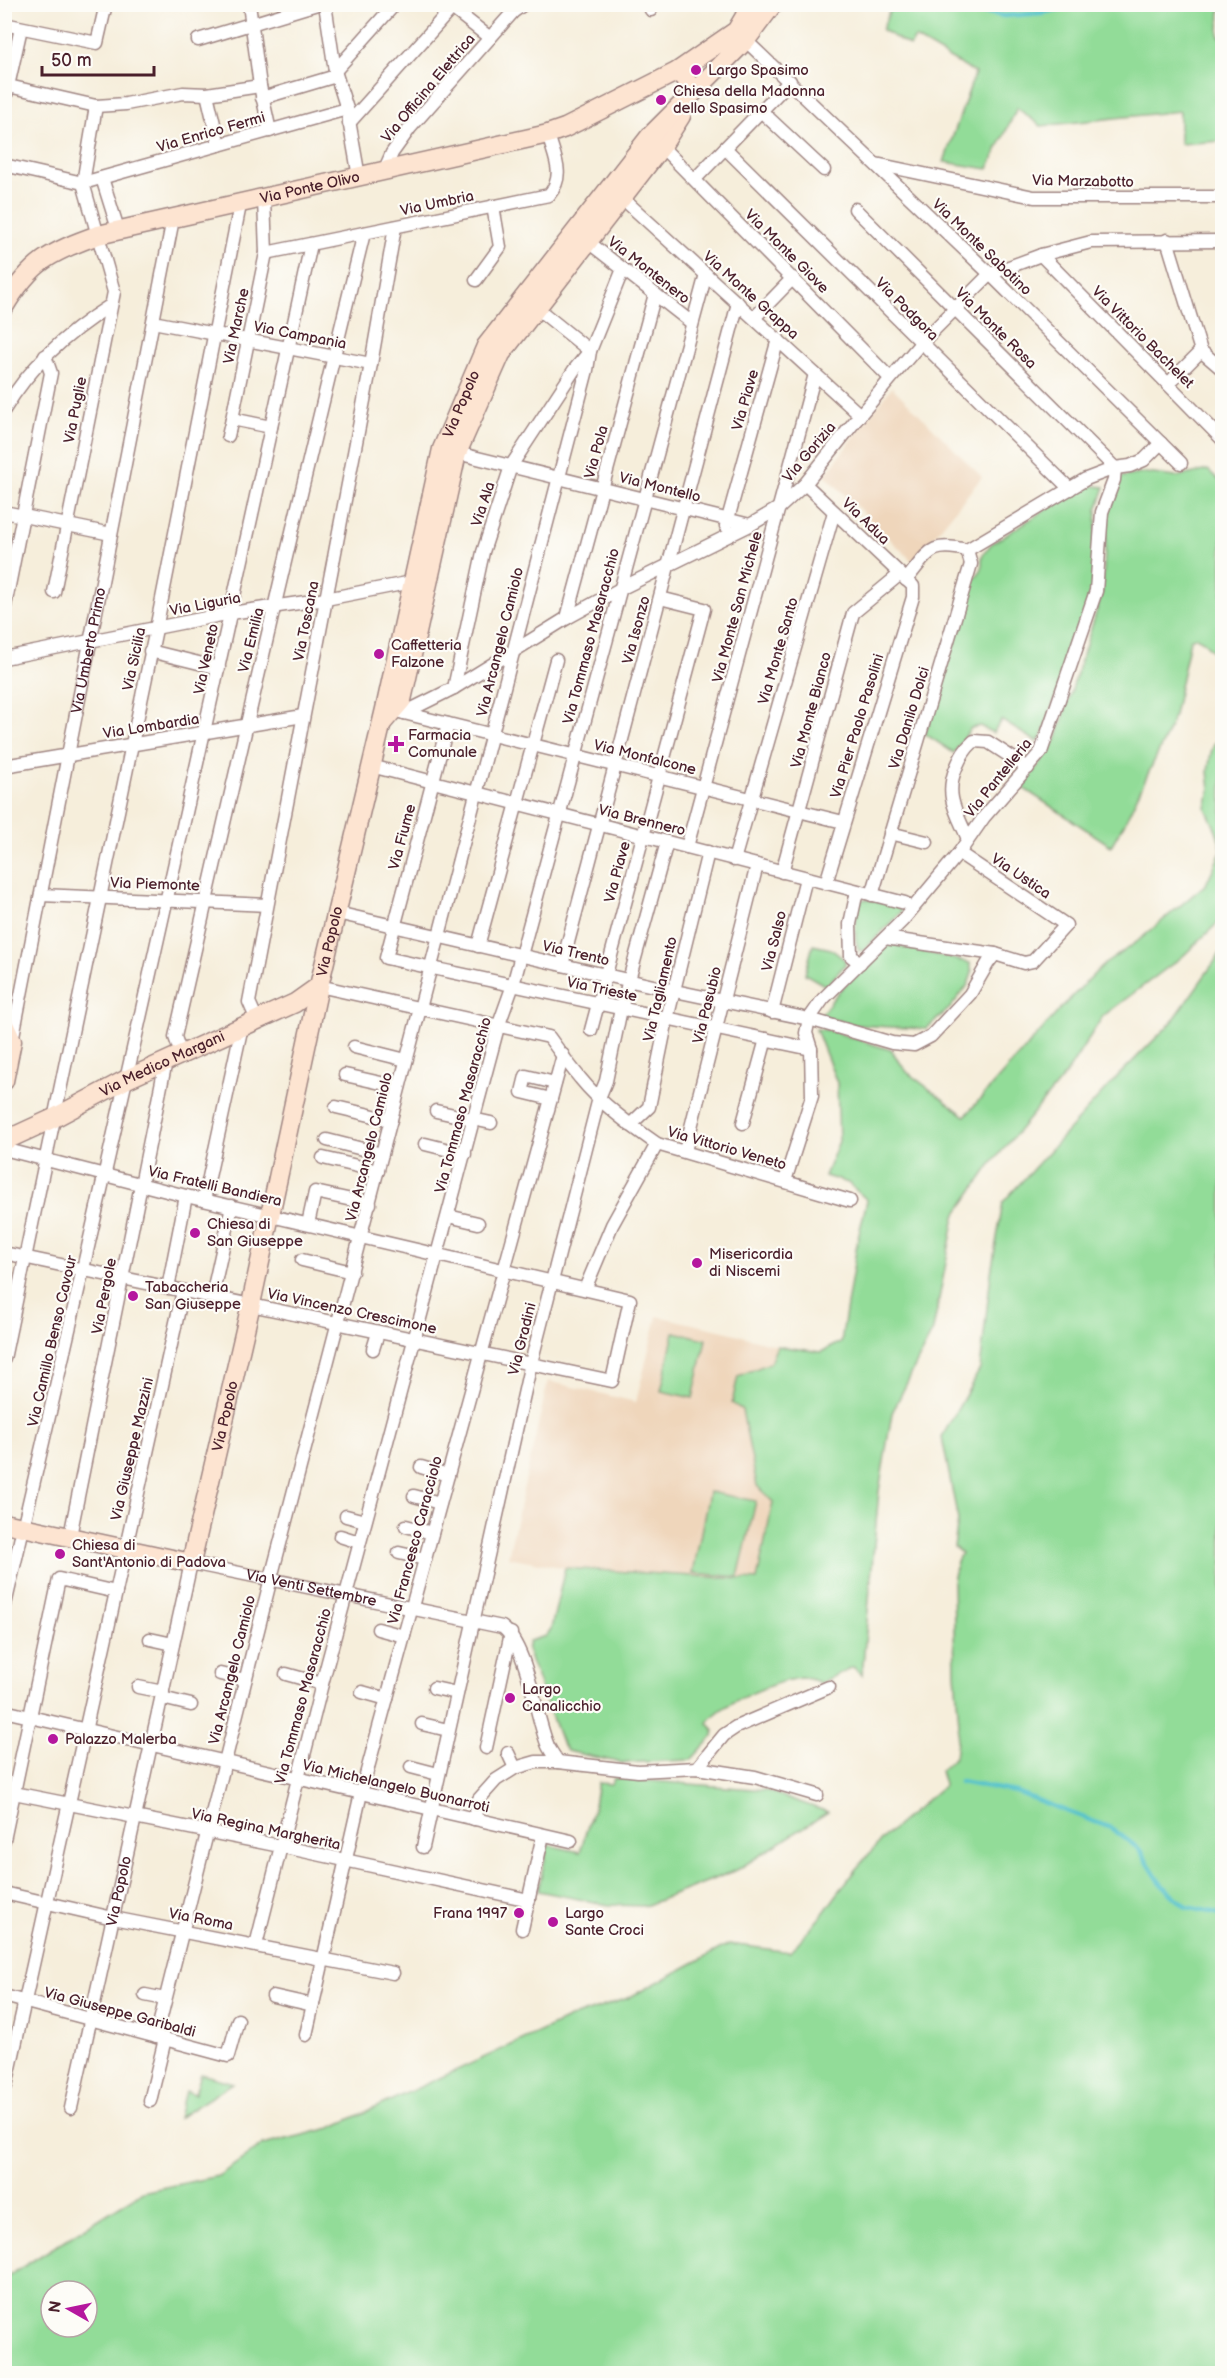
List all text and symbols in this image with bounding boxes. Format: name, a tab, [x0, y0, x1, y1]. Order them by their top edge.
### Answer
street label: Via Officina Elettrica	[377, 30, 480, 147]
scale bar	[42, 39, 154, 77]
text: 50 m	[51, 50, 92, 71]
place label: Largo Spasimo	[708, 61, 809, 80]
marker: Largo Spasimo	[689, 63, 703, 77]
place label: Chiesa della Madonna dello Spasimo	[673, 82, 825, 118]
marker: Chiesa della Madonna dello Spasimo	[654, 93, 668, 107]
street label: Via Enrico Fermi	[155, 108, 268, 157]
street label: Via Ponte Olivo	[258, 168, 362, 208]
street label: Via Marzabotto	[1032, 171, 1134, 192]
street label: Via Umbria	[399, 186, 476, 221]
street label: Via Monte Sabotino	[928, 195, 1036, 300]
street label: Via Monte Giove	[741, 205, 833, 298]
street label: Via Montenero	[604, 232, 694, 308]
street label: Via Monte Grappa	[699, 247, 803, 344]
street label: Via Podgora	[871, 274, 942, 345]
street label: Via Vittorio Bachelet	[1087, 282, 1198, 393]
street label: Via Monte Rosa	[951, 284, 1040, 373]
street label: Via Marche	[219, 286, 254, 366]
street label: Via Campania	[252, 317, 348, 354]
street label: Via Piave	[728, 367, 763, 433]
street label: Via Popolo	[439, 368, 484, 441]
street label: Via Puglie	[60, 375, 91, 445]
street label: Via Gorizia	[779, 418, 840, 486]
street label: Via Pola	[580, 423, 613, 481]
street label: Via Montello	[617, 468, 703, 507]
street label: Via Ala	[467, 479, 500, 529]
street label: Via Adua	[838, 494, 894, 549]
street label: Via Monte San Michele	[708, 529, 767, 685]
street label: Via Tommaso Masaracchio	[559, 546, 624, 726]
street label: Via Arcangelo Camiolo	[473, 565, 528, 719]
street label: Via Toscana	[289, 579, 324, 663]
street label: Via Umberto Primo	[67, 586, 111, 715]
street label: Via Liguria	[168, 588, 242, 621]
street label: Via Isonzo	[618, 594, 655, 666]
street label: Via Monte Santo	[754, 595, 803, 707]
street label: Via Emilia	[234, 606, 269, 675]
street label: Via Veneto	[190, 622, 223, 696]
street label: Via Sicilia	[118, 626, 150, 693]
place label: Caffetteria Falzone	[391, 636, 462, 672]
marker: Caffetteria Falzone	[372, 647, 386, 661]
street label: Via Monte Bianco	[787, 650, 836, 770]
street label: Via Pier Paolo Pasolini	[826, 651, 889, 801]
street label: Via Danilo Dolci	[885, 665, 934, 772]
street label: Via Lombardia	[102, 710, 201, 743]
place label: Farmacia Comunale	[408, 726, 477, 762]
street label: Via Pantelleria	[960, 735, 1036, 822]
street label: Via Monfalcone	[592, 736, 698, 779]
marker: Farmacia Comunale	[389, 737, 403, 751]
street label: Via Brennero	[596, 800, 687, 840]
street label: Via Fiume	[385, 802, 420, 872]
street label: Via Piave	[600, 839, 635, 905]
street label: Via Ustica	[987, 849, 1054, 903]
street label: Via Piemonte	[110, 873, 200, 896]
street label: Via Popolo	[313, 905, 348, 979]
street label: Via Salso	[758, 909, 791, 973]
street label: Via Tagliamento	[639, 935, 682, 1044]
street label: Via Trento	[540, 937, 611, 970]
street label: Via Pasubio	[689, 965, 726, 1046]
street label: Via Trieste	[565, 973, 639, 1006]
street label: Via Tommaso Masaracchio	[431, 1015, 496, 1195]
street label: Via Medico Margani	[97, 1027, 228, 1102]
street label: Via Arcangelo Camiolo	[342, 1070, 397, 1224]
street label: Via Vittorio Veneto	[665, 1122, 789, 1175]
street label: Via Fratelli Bandiera	[146, 1162, 284, 1211]
place label: Chiesa di San Giuseppe	[207, 1215, 303, 1251]
marker: Chiesa di San Giuseppe	[188, 1226, 202, 1240]
place label: Misericordia di Niscemi	[709, 1245, 793, 1281]
street label: Via Camillo Benso Cavour	[23, 1253, 82, 1429]
street label: Via Pergole	[88, 1256, 121, 1336]
marker: Misericordia di Niscemi	[690, 1256, 704, 1270]
place label: Tabaccheria San Giuseppe	[145, 1278, 241, 1314]
street label: Via Vincenzo Crescimone	[265, 1284, 439, 1339]
marker: Tabaccheria San Giuseppe	[126, 1289, 140, 1303]
street label: Via Gradini	[504, 1301, 541, 1377]
street label: Via Giuseppe Mazzini	[107, 1376, 158, 1523]
street label: Via Popolo	[208, 1379, 243, 1453]
street label: Via Francesco Caracciolo	[384, 1454, 447, 1626]
place label: Chiesa di Sant'Antonio di Padova	[72, 1536, 226, 1572]
marker: Chiesa di Sant'Antonio di Padova	[53, 1547, 67, 1561]
street label: Via Venti Settembre	[244, 1566, 378, 1611]
street label: Via Arcangelo Camiolo	[205, 1593, 260, 1747]
street label: Via Tommaso Masaracchio	[271, 1606, 336, 1786]
place label: Largo Canalicchio	[522, 1680, 601, 1716]
marker: Largo Canalicchio	[503, 1691, 517, 1705]
place label: Palazzo Malerba	[65, 1730, 177, 1749]
marker: Palazzo Malerba	[46, 1732, 60, 1746]
street label: Via Michelangelo Buonarroti	[300, 1756, 491, 1817]
street label: Via Regina Margherita	[190, 1804, 342, 1855]
street label: Via Popolo	[102, 1854, 136, 1928]
street label: Via Roma	[167, 1904, 235, 1935]
place label: Frana 1997	[433, 1904, 508, 1923]
place label: Largo Sante Croci	[565, 1904, 644, 1940]
marker: Frana 1997	[512, 1906, 526, 1920]
marker: Largo Sante Croci	[546, 1915, 560, 1929]
street label: Via Giuseppe Garibaldi	[42, 1983, 198, 2042]
north arrow	[39, 2279, 99, 2339]
text: N	[45, 2299, 66, 2314]

